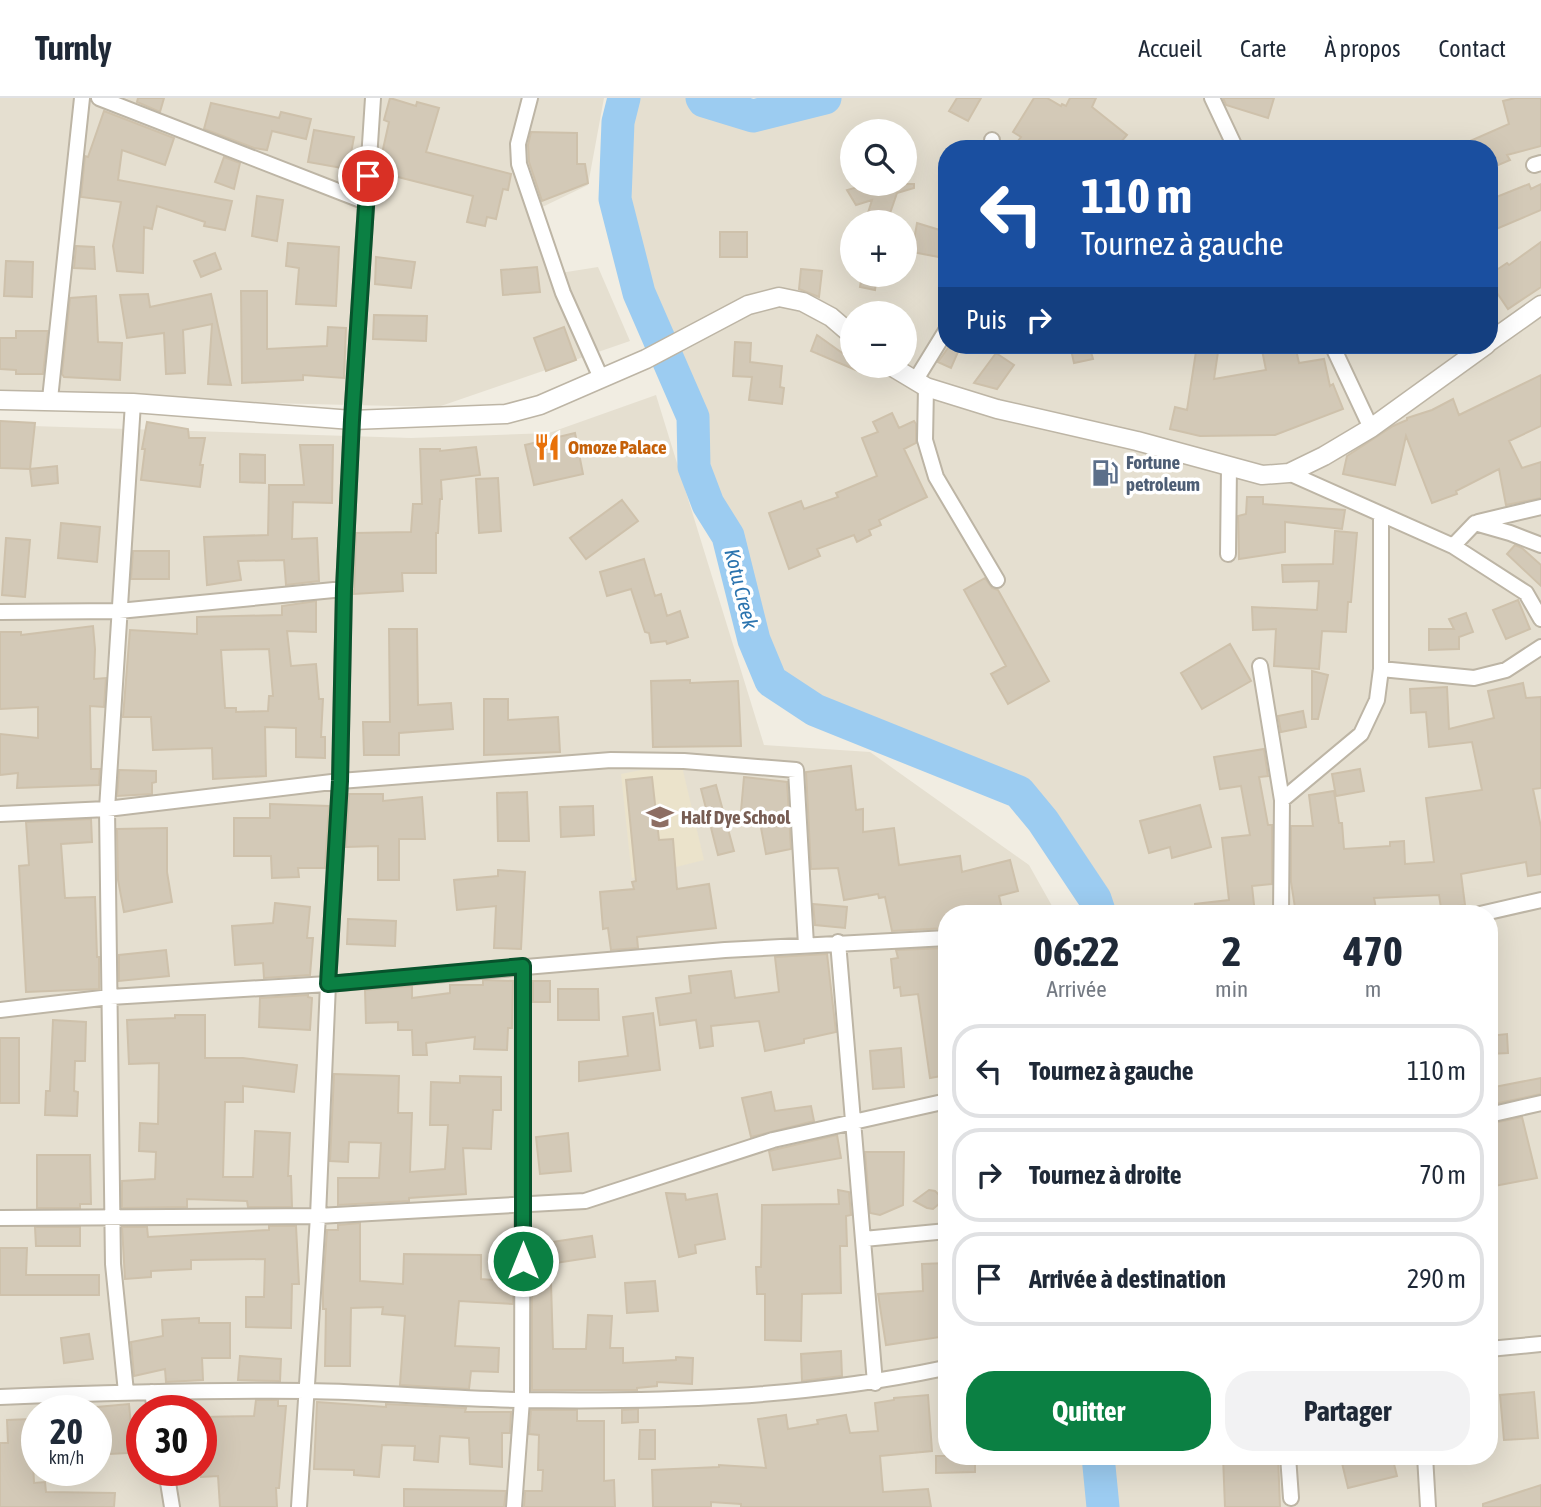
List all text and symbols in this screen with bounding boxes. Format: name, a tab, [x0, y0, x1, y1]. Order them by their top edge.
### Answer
text: Turnly	[35, 29, 112, 67]
text: Accueil	[1138, 35, 1202, 62]
text: Carte	[1240, 35, 1286, 62]
text: À propos	[1324, 35, 1400, 62]
text: Contact	[1438, 35, 1506, 62]
map controls	[840, 119, 917, 378]
button: search	[840, 119, 917, 196]
pin	[338, 146, 398, 206]
icon: arrive	[349, 157, 387, 195]
text: 110 m	[1081, 167, 1192, 223]
icon: left	[966, 168, 1057, 259]
button: +	[840, 210, 917, 287]
text: Tournez à gauche	[1081, 225, 1284, 262]
button: −	[840, 301, 917, 378]
icon: right	[1020, 301, 1058, 339]
text: Puis	[966, 305, 1006, 335]
restaurant icon: Omoze Palace	[532, 432, 562, 462]
place label: Omoze Palace	[568, 436, 667, 458]
place label: Fortune petroleum	[1126, 451, 1200, 495]
fuel station icon: Fortune petroleum	[1090, 458, 1120, 488]
water label: Kotu Creek	[720, 546, 764, 632]
school or university icon: Half Dye School	[645, 802, 675, 832]
place label: Half Dye School	[681, 806, 791, 828]
text: 06:22	[1033, 927, 1120, 975]
text: 2	[1222, 927, 1241, 975]
text: 470	[1343, 927, 1403, 975]
text: Arrivée	[1046, 976, 1107, 1002]
text: min	[1215, 976, 1248, 1002]
text: m	[1365, 976, 1381, 1002]
icon: left	[970, 1052, 1008, 1090]
text: Tournez à gauche	[1029, 1056, 1194, 1086]
text: 110 m	[1407, 1056, 1466, 1086]
icon: right	[970, 1156, 1008, 1194]
text: Tournez à droite	[1029, 1160, 1182, 1190]
text: 70 m	[1419, 1160, 1466, 1190]
position arrow	[486, 1224, 560, 1298]
icon: arrive	[970, 1260, 1008, 1298]
text: Arrivée à destination	[1029, 1264, 1226, 1294]
text: 290 m	[1407, 1264, 1466, 1294]
button: Quitter	[966, 1371, 1211, 1451]
button: Partager	[1225, 1371, 1470, 1451]
speed limit sign: 30	[126, 1395, 217, 1486]
text: 20	[50, 1411, 83, 1451]
text: km/h	[49, 1447, 84, 1468]

